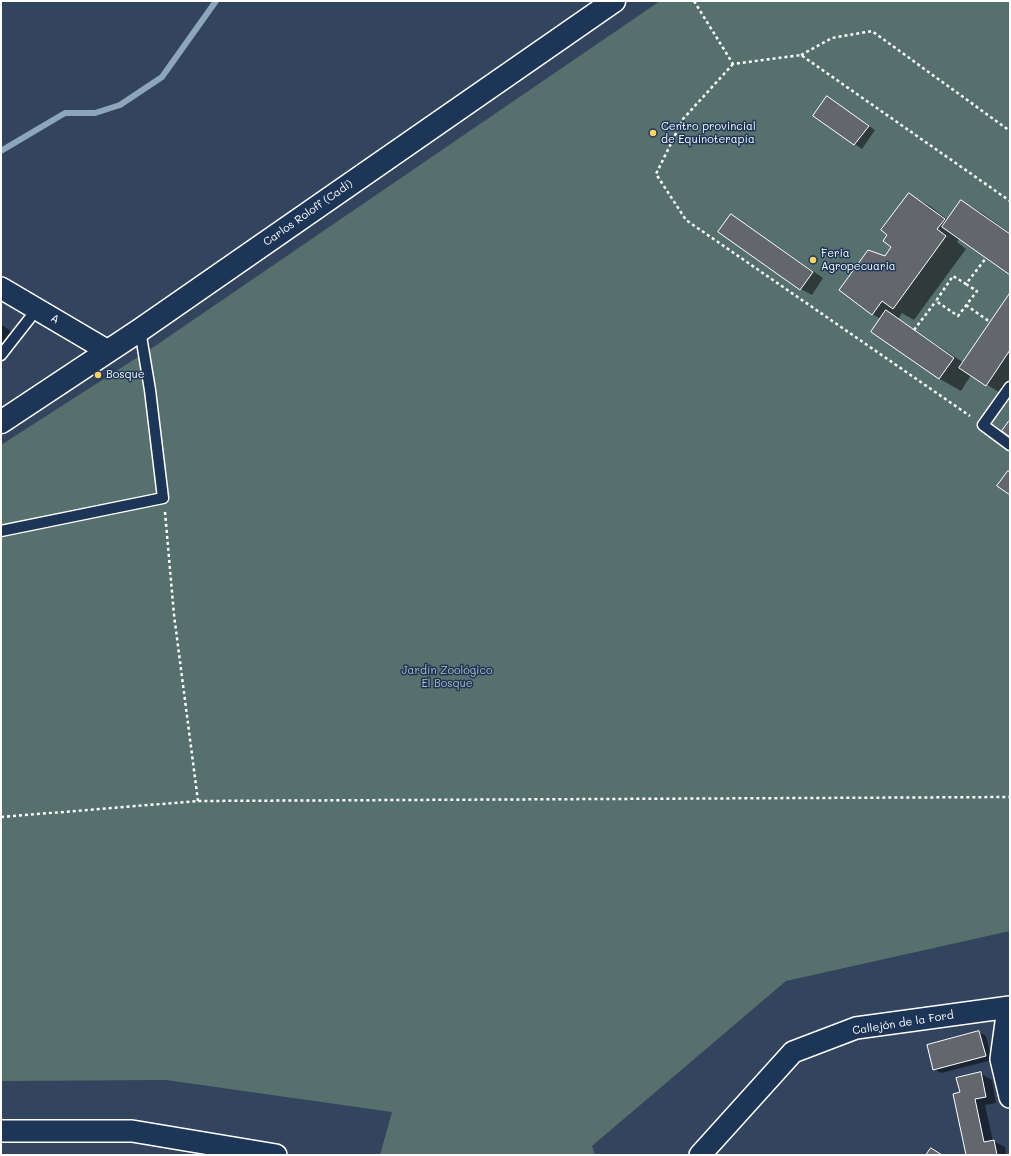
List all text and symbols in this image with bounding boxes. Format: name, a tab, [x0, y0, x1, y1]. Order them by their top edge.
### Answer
place label: Centro provincial de Equinoterapía	[661, 120, 756, 146]
marker: Centro provincial de Equinoterapía	[648, 128, 658, 138]
street label: Carlos Roloff (Cadí)	[261, 177, 355, 249]
place label: Feria Agropecuaria	[821, 247, 896, 273]
marker: Feria Agropecuaria	[808, 255, 818, 265]
street label: A	[48, 311, 62, 327]
place label: Bosque	[106, 368, 145, 382]
marker: Bosque	[93, 370, 103, 380]
park label: Jardín Zoológico El Bosque	[402, 664, 492, 690]
street label: Callejón de la Ford	[851, 1008, 955, 1038]

